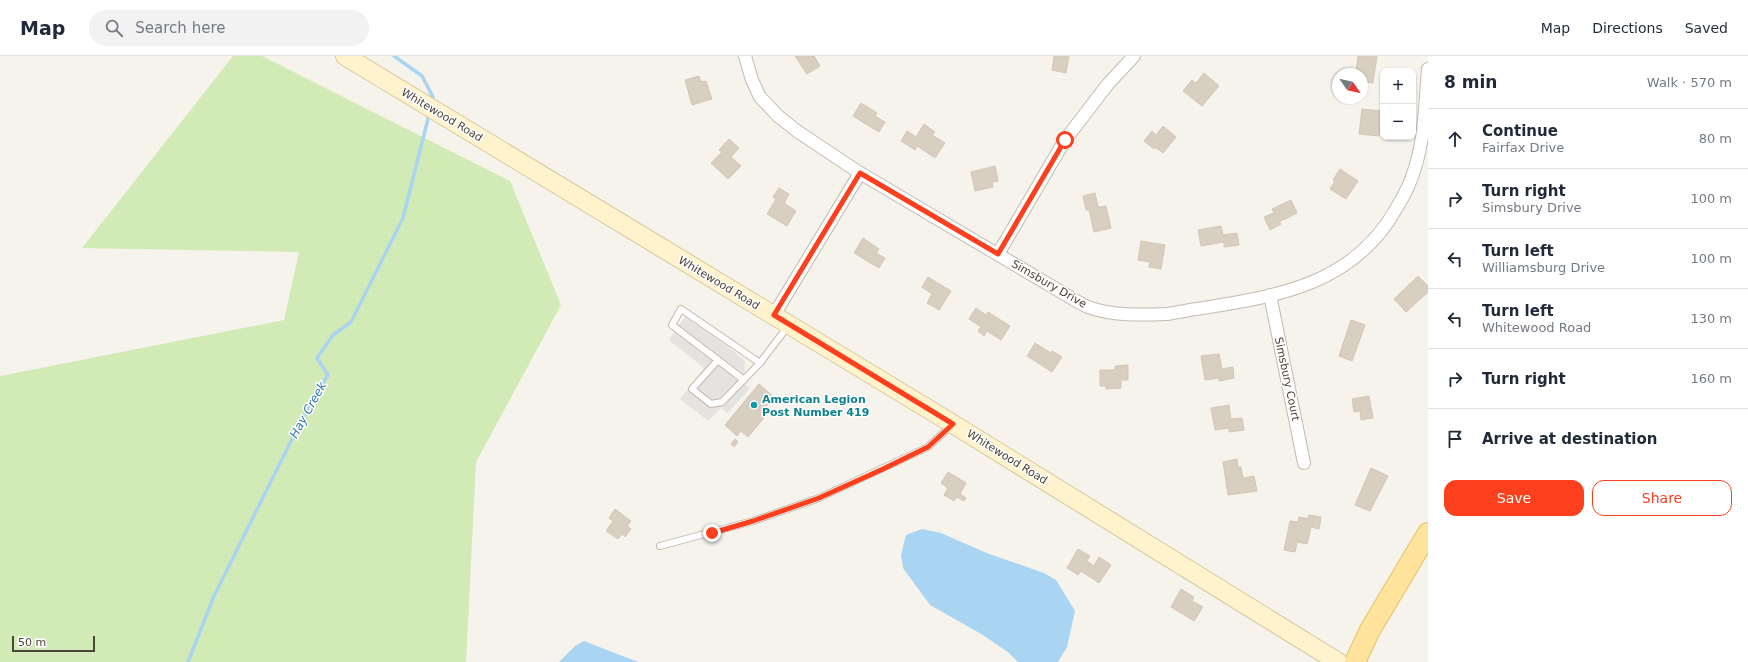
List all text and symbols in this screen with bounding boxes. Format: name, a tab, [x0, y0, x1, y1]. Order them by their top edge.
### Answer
search box	[89, 10, 369, 46]
text: Map	[20, 17, 65, 39]
icon: search	[103, 17, 125, 39]
text: Search here	[135, 19, 225, 37]
text: Map	[1541, 20, 1570, 36]
text: Directions	[1592, 20, 1663, 36]
text: Saved	[1685, 20, 1728, 36]
north arrow	[1332, 68, 1368, 104]
map controls	[1380, 68, 1416, 140]
button: +	[1380, 68, 1416, 104]
text: 8 min	[1444, 72, 1497, 92]
text: Walk · 570 m	[1647, 75, 1732, 90]
street label: Whitewood Road	[399, 86, 485, 144]
button: −	[1380, 104, 1416, 140]
text: Continue	[1482, 122, 1558, 140]
icon: ahead	[1444, 128, 1466, 150]
route start	[1056, 131, 1074, 149]
text: 80 m	[1699, 131, 1732, 146]
text: Fairfax Drive	[1482, 140, 1564, 155]
text: Turn right	[1482, 182, 1566, 200]
icon: right	[1444, 188, 1466, 210]
text: 100 m	[1690, 191, 1732, 206]
text: Simsbury Drive	[1482, 200, 1582, 215]
text: Turn left	[1482, 242, 1554, 260]
icon: left	[1444, 248, 1466, 270]
text: 100 m	[1690, 251, 1732, 266]
street label: Whitewood Road	[676, 254, 762, 312]
street label: Simsbury Drive	[1009, 257, 1089, 311]
text: Williamsburg Drive	[1482, 260, 1605, 275]
text: Turn left	[1482, 302, 1554, 320]
icon: left	[1444, 308, 1466, 330]
text: 130 m	[1690, 311, 1732, 326]
text: Whitewood Road	[1482, 320, 1591, 335]
street label: Simsbury Court	[1272, 336, 1302, 423]
icon: right	[1444, 368, 1466, 390]
text: Turn right	[1482, 370, 1566, 388]
text: 160 m	[1690, 371, 1732, 386]
water label: Hay Creek	[287, 378, 330, 441]
place label: American Legion Post Number 419	[762, 393, 869, 419]
marker: American Legion Post Number 419	[749, 400, 759, 410]
street label: Whitewood Road	[964, 427, 1050, 487]
icon: arrive	[1444, 428, 1466, 450]
text: Arrive at destination	[1482, 430, 1657, 448]
button: Save	[1444, 480, 1584, 516]
button: Share	[1592, 480, 1732, 516]
route end	[703, 524, 721, 542]
scale bar	[12, 634, 95, 653]
text: 50 m	[18, 636, 46, 649]

